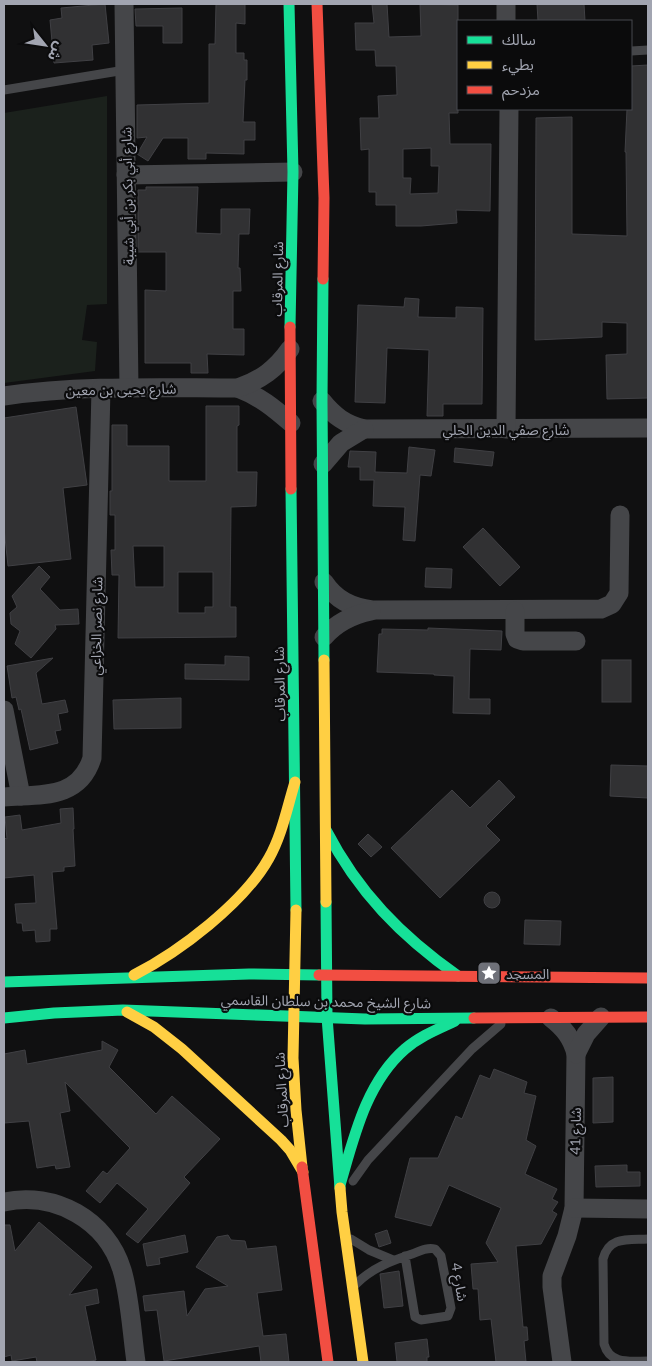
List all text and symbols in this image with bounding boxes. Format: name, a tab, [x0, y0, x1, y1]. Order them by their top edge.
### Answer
north arrow	[20, 20, 70, 70]
legend	[457, 20, 632, 110]
text: سالك	[502, 30, 536, 48]
text: ش	[45, 39, 69, 64]
text: بطيء	[502, 55, 534, 76]
text: مزدحم	[502, 80, 540, 101]
street label: شارع أبي بكر بن أبي شيبة	[117, 127, 140, 265]
street label: شارع المرقاب	[268, 241, 289, 317]
street label: شارع يحيى بن معين	[65, 380, 177, 401]
street label: شارع صفي الدين الحلي	[442, 421, 570, 441]
street label: شارع نصر الخزاعي	[87, 576, 109, 676]
street label: شارع المرقاب	[270, 646, 291, 722]
place icon: المسجد	[476, 960, 502, 986]
place label: المسجد	[506, 965, 549, 982]
street label: شارع الشيخ محمد بن سلطان القاسمي	[221, 991, 431, 1015]
street label: شارع المرقاب	[271, 1052, 294, 1128]
street label: شارع 41	[566, 1107, 587, 1155]
street label: شارع 4	[445, 1261, 472, 1303]

